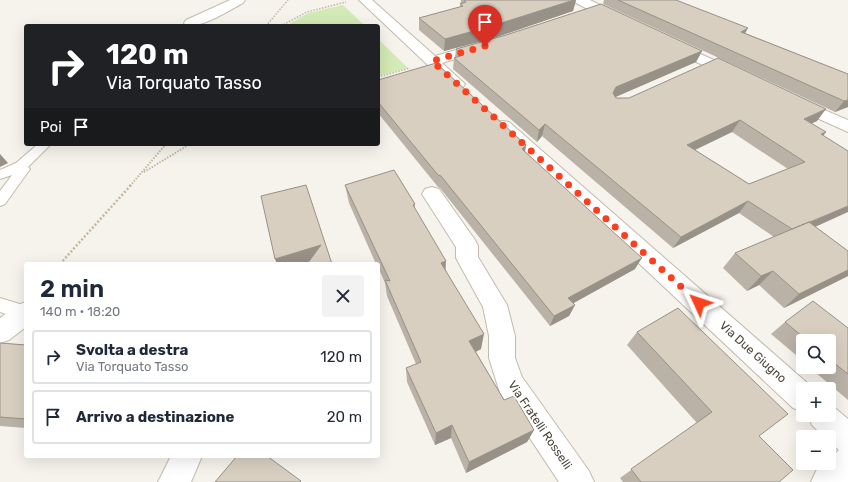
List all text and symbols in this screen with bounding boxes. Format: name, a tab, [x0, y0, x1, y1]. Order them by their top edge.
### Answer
pin	[468, 5, 502, 46]
icon: arrive	[474, 11, 496, 33]
text: 120 m	[106, 38, 189, 71]
icon: right	[40, 40, 92, 92]
text: Via Torquato Tasso	[106, 72, 262, 94]
icon: arrive	[70, 116, 92, 138]
text: Poi	[40, 118, 62, 136]
text: 2 min	[40, 275, 104, 303]
button: close	[322, 275, 364, 317]
position arrow	[678, 282, 720, 324]
text: 140 m · 18:20	[40, 304, 120, 319]
street label: Via Due Giugno	[717, 318, 789, 386]
map controls	[796, 334, 836, 470]
button: search	[796, 334, 836, 374]
text: Svolta a destra	[76, 341, 188, 359]
icon: right	[42, 346, 64, 368]
text: 120 m	[320, 348, 362, 366]
text: Via Torquato Tasso	[76, 359, 189, 374]
street label: Via Fratelli Rosselli	[505, 378, 575, 472]
button: +	[796, 382, 836, 422]
icon: arrive	[42, 406, 64, 428]
text: Arrivo a destinazione	[76, 408, 234, 426]
text: 20 m	[327, 408, 362, 426]
button: −	[796, 430, 836, 470]

